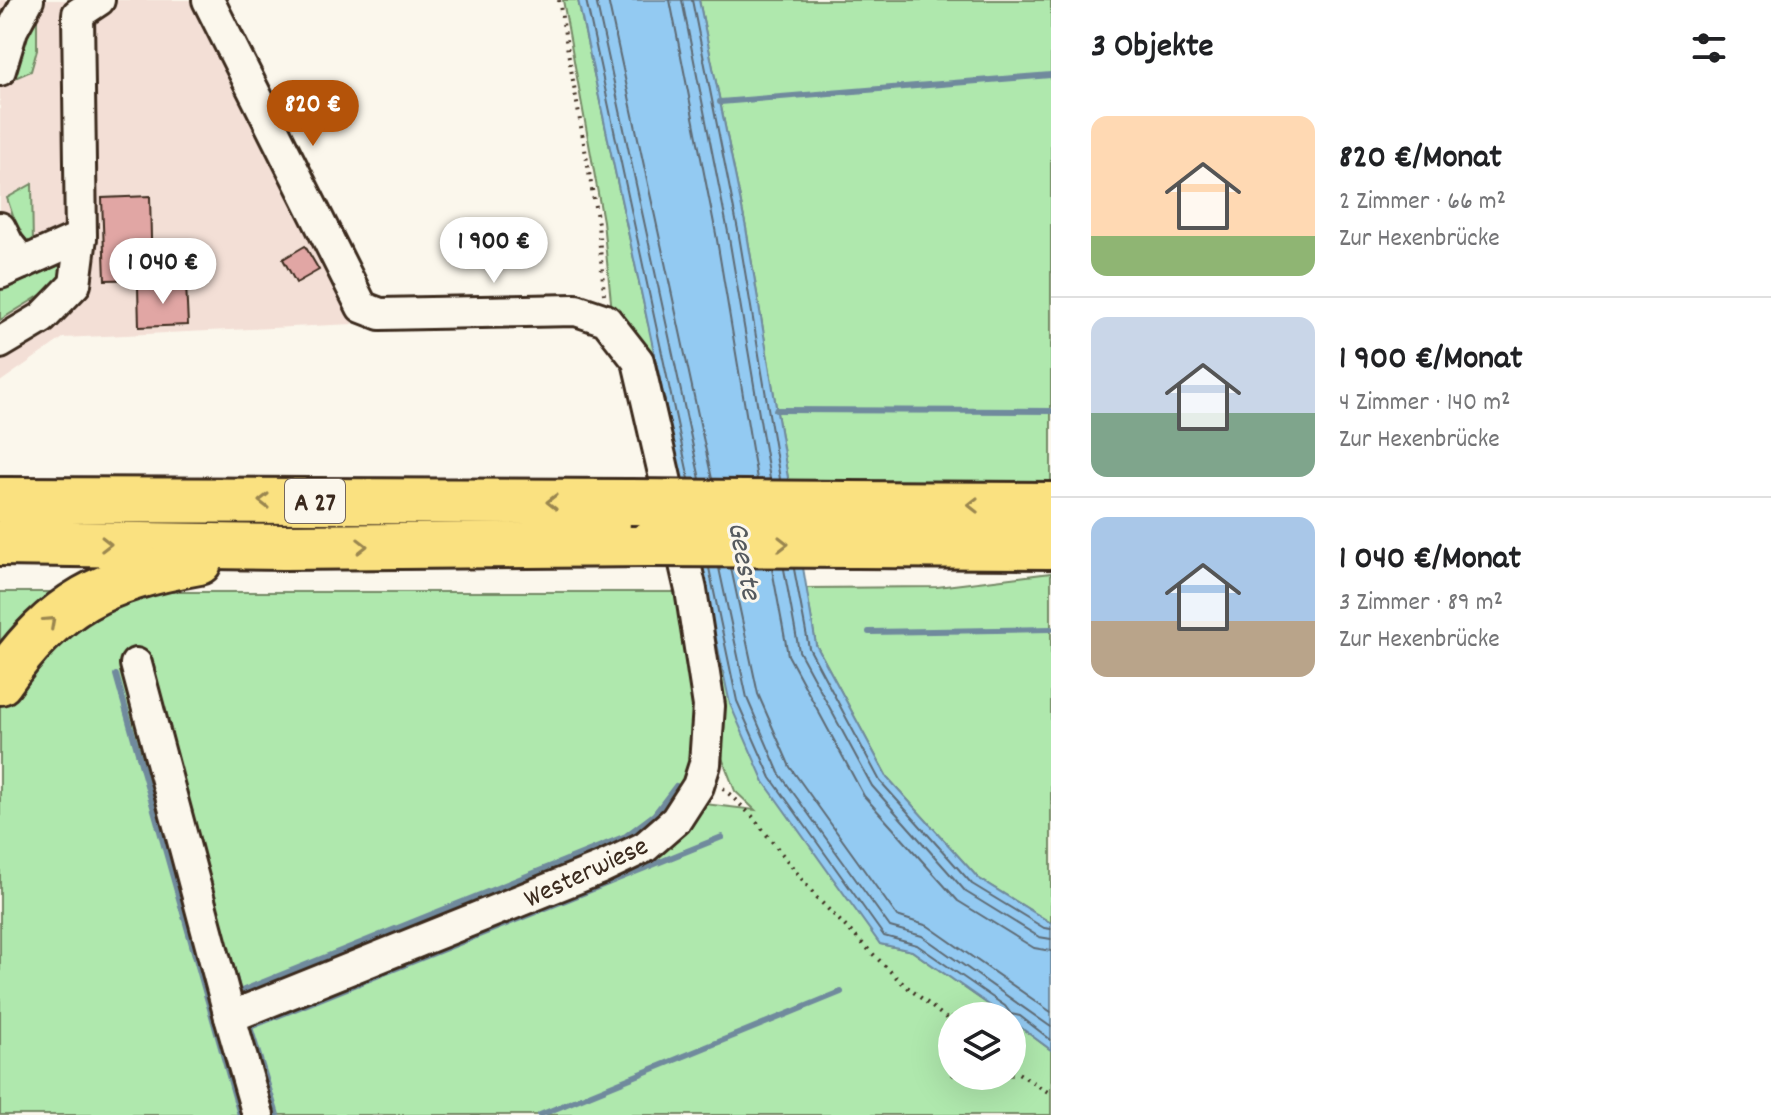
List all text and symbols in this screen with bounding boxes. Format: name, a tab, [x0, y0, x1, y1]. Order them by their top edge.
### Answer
text: 3 Objekte	[1091, 24, 1213, 73]
icon: filters	[1687, 26, 1731, 70]
pin: 820 €	[257, 80, 369, 148]
text: 820 €	[285, 87, 341, 124]
text: 820 €/Monat	[1339, 135, 1502, 184]
icon: home	[1155, 148, 1251, 244]
text: 2 Zimmer · 66 m²	[1339, 184, 1506, 221]
pin: 1 900 €	[420, 217, 568, 285]
text: Zur Hexenbrücke	[1339, 221, 1500, 258]
text: 1 900 €	[458, 224, 530, 261]
pin: 1 040 €	[89, 238, 237, 306]
text: 1 040 €	[127, 245, 199, 282]
text: 1 900 €/Monat	[1339, 336, 1523, 385]
icon: home	[1155, 349, 1251, 445]
text: 4 Zimmer · 140 m²	[1339, 385, 1511, 422]
text: Zur Hexenbrücke	[1339, 422, 1500, 459]
road number: A 27	[285, 479, 345, 523]
one-way arrow	[257, 492, 270, 510]
one-way arrow	[545, 493, 558, 511]
one-way arrow	[966, 496, 979, 514]
water label: Geeste	[713, 518, 771, 605]
one-way arrow	[100, 535, 113, 553]
one-way arrow	[777, 535, 790, 553]
text: 1 040 €/Monat	[1339, 536, 1521, 585]
one-way arrow	[356, 537, 369, 555]
icon: home	[1155, 549, 1251, 645]
text: 3 Zimmer · 89 m²	[1339, 585, 1503, 622]
one-way arrow	[40, 618, 55, 632]
text: Zur Hexenbrücke	[1339, 622, 1500, 659]
street label: Westerwiese	[518, 828, 656, 921]
map controls	[938, 1002, 1026, 1090]
button: layers	[938, 1002, 1026, 1090]

